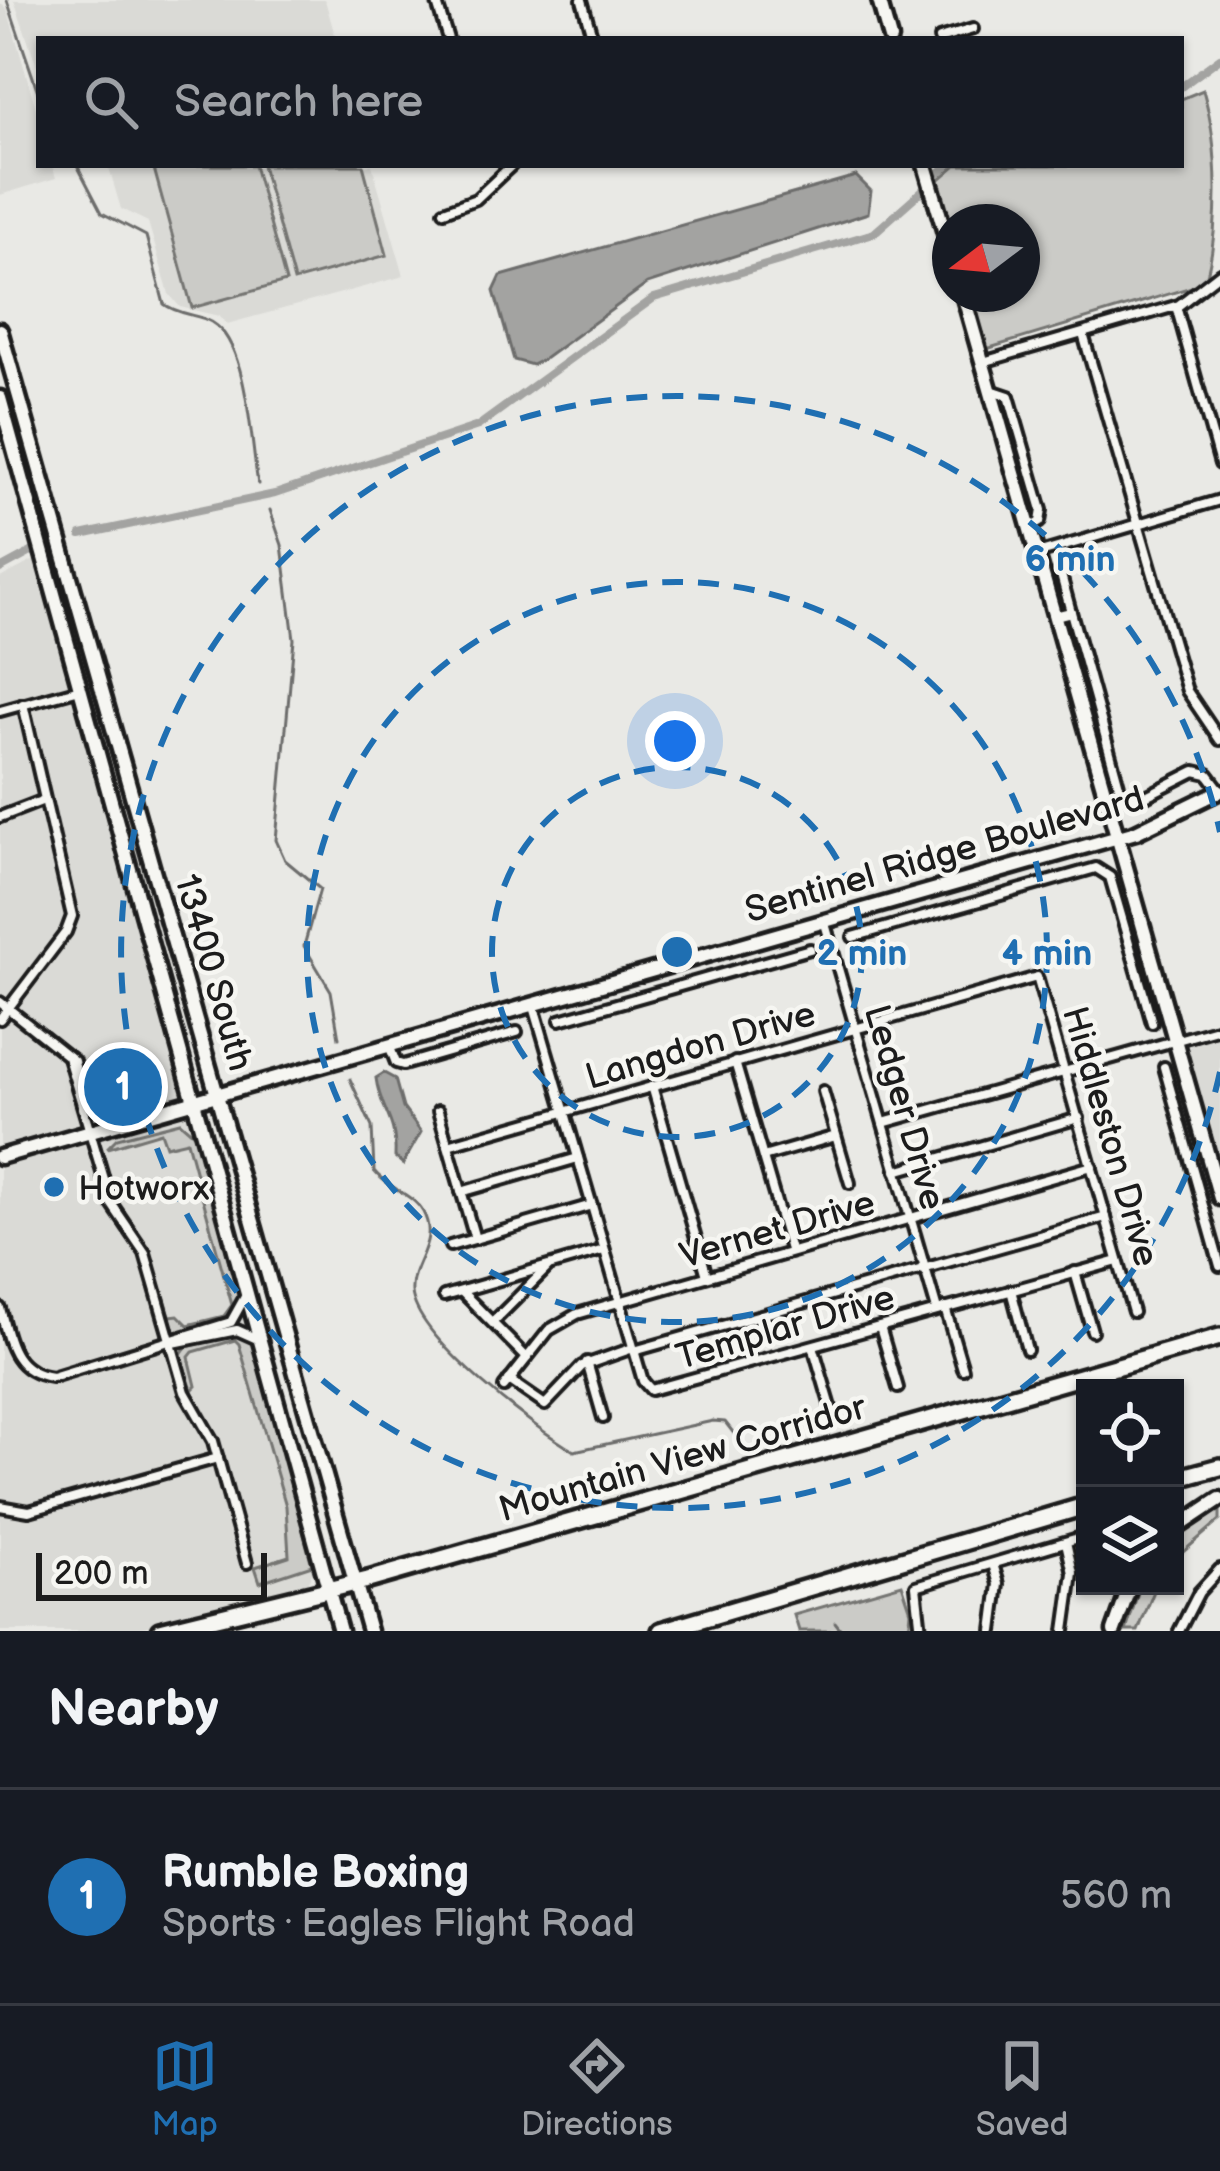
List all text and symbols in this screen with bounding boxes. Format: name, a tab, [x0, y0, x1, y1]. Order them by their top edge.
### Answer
search box	[36, 36, 1184, 168]
icon: search	[78, 69, 144, 135]
text: Search here	[174, 75, 423, 130]
north arrow	[932, 204, 1040, 312]
text: 6 min	[1024, 539, 1116, 582]
your location	[645, 711, 705, 771]
street label: Sentinel Ridge Boulevard	[740, 778, 1149, 933]
street label: 13400 South	[164, 870, 261, 1076]
centre of rings	[656, 931, 698, 973]
text: 2 min	[817, 933, 907, 976]
text: 4 min	[1002, 933, 1092, 976]
street label: Langdon Drive	[581, 993, 820, 1100]
street label: Ledger Drive	[854, 1000, 953, 1215]
street label: Hiddleston Drive	[1052, 1002, 1167, 1271]
pin: 1	[84, 1042, 162, 1132]
place label: Hotworx	[78, 1168, 210, 1211]
marker: Hotworx	[41, 1174, 67, 1200]
street label: Vernet Drive	[675, 1182, 880, 1279]
street label: Templar Drive	[671, 1277, 900, 1380]
map controls	[1076, 1379, 1184, 1595]
button: locate	[1076, 1379, 1184, 1487]
street label: Mountain View Corridor	[494, 1386, 872, 1532]
button: layers	[1076, 1487, 1184, 1595]
scale bar	[36, 1547, 267, 1600]
text: 200 m	[54, 1554, 148, 1594]
text: Nearby	[48, 1679, 219, 1740]
text: Rumble Boxing	[162, 1846, 469, 1901]
text: 1	[79, 1873, 95, 1920]
text: 560 m	[1060, 1873, 1172, 1920]
text: Sports · Eagles Flight Road	[162, 1901, 635, 1948]
tab: Map	[152, 2033, 218, 2145]
tab: Directions	[521, 2033, 673, 2145]
tab: Saved	[976, 2033, 1068, 2145]

